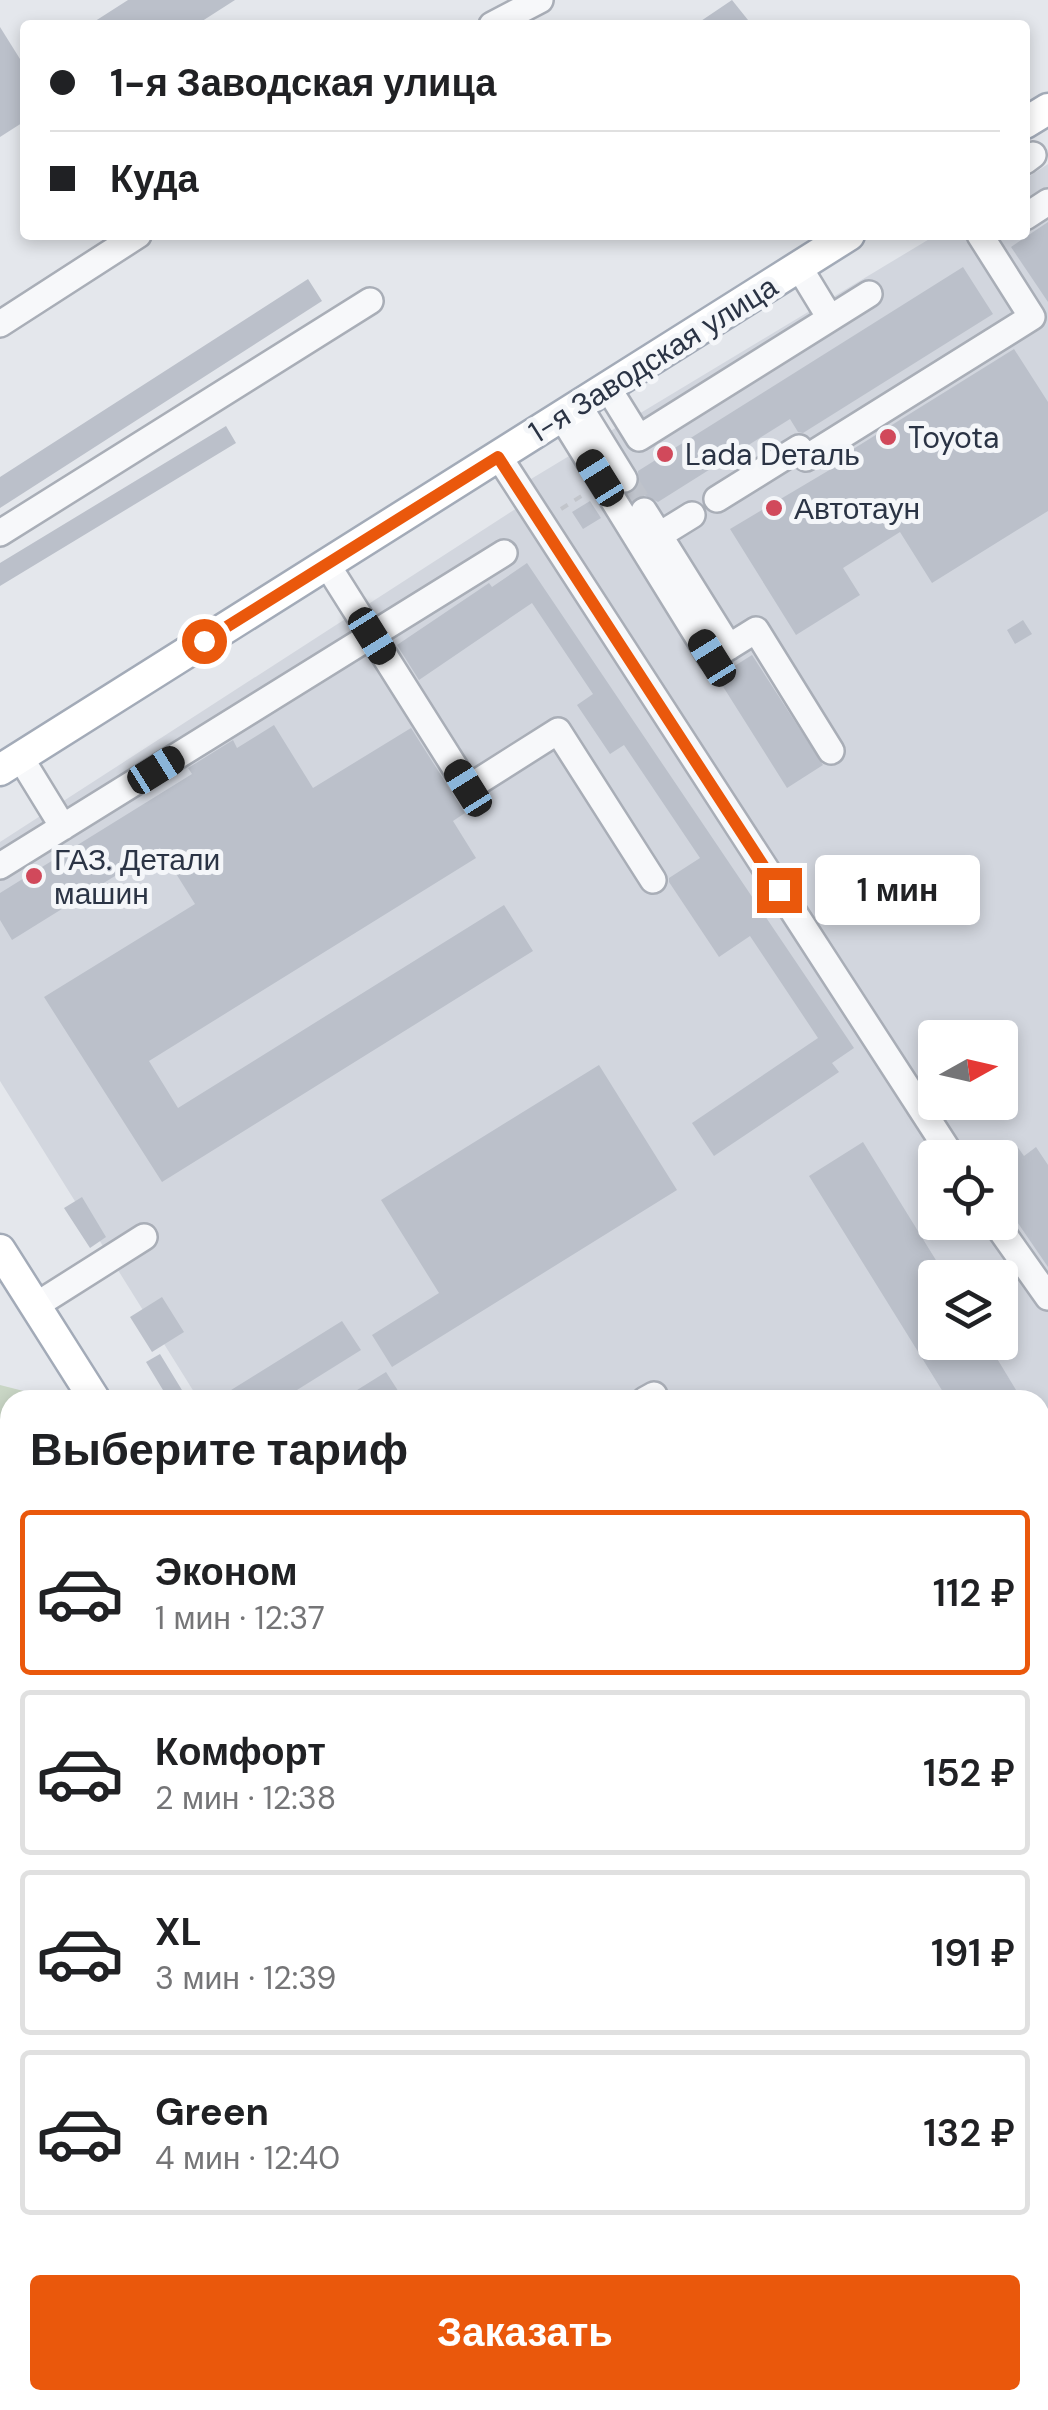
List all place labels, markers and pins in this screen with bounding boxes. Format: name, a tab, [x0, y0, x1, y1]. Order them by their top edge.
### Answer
place label: Toyota	[908, 418, 999, 457]
marker: Toyota	[877, 426, 899, 448]
place label: Lada Dеталь	[685, 435, 860, 474]
marker: Lada Dеталь	[654, 443, 676, 465]
place label: Автотаун	[794, 489, 920, 528]
marker: Автотаун	[763, 497, 785, 519]
place label: ГАЗ. Детали машин	[54, 840, 220, 913]
marker: ГАЗ. Детали машин	[23, 865, 45, 887]

